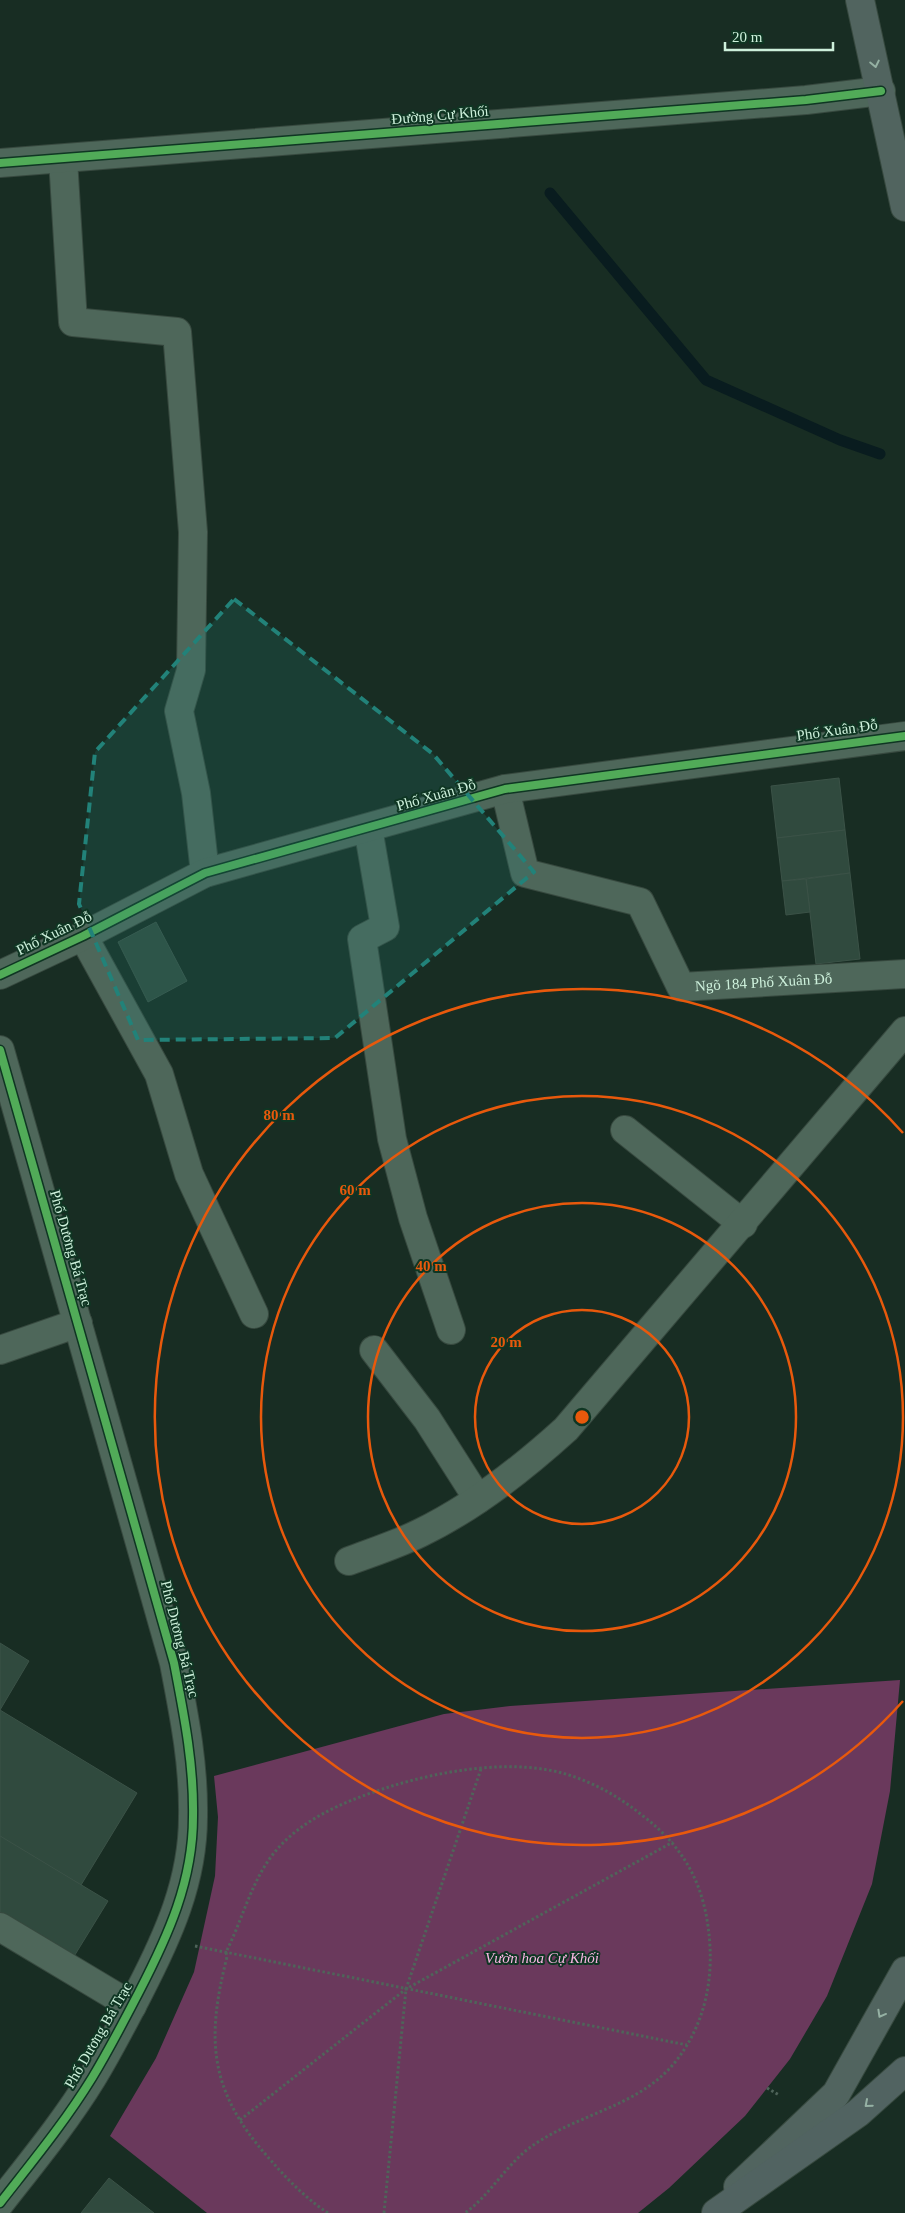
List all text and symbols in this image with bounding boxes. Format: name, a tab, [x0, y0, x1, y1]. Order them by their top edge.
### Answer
scale bar	[725, 20, 832, 52]
text: 20 m	[732, 29, 763, 45]
one-way arrow	[869, 60, 880, 69]
street label: Đường Cự Khối	[391, 103, 489, 127]
street label: Phố Xuân Đỗ	[795, 716, 879, 744]
street label: Phố Xuân Đỗ	[395, 776, 477, 814]
street label: Phố Xuân Đỗ	[14, 908, 94, 958]
street label: Ngõ 184 Phố Xuân Đỗ	[694, 970, 833, 994]
text: 80 m	[263, 1107, 295, 1123]
text: 60 m	[339, 1182, 371, 1198]
street label: Phố Dương Bá Trạc	[47, 1188, 95, 1308]
text: 40 m	[415, 1258, 447, 1274]
text: 20 m	[490, 1334, 522, 1350]
centre of rings	[573, 1408, 591, 1426]
street label: Phố Dương Bá Trạc	[158, 1579, 202, 1699]
park label: Vườn hoa Cự Khối	[485, 1950, 599, 1966]
street label: Phố Dương Bá Trạc	[61, 1979, 135, 2091]
one-way arrow	[877, 2008, 887, 2017]
one-way arrow	[865, 2098, 874, 2107]

